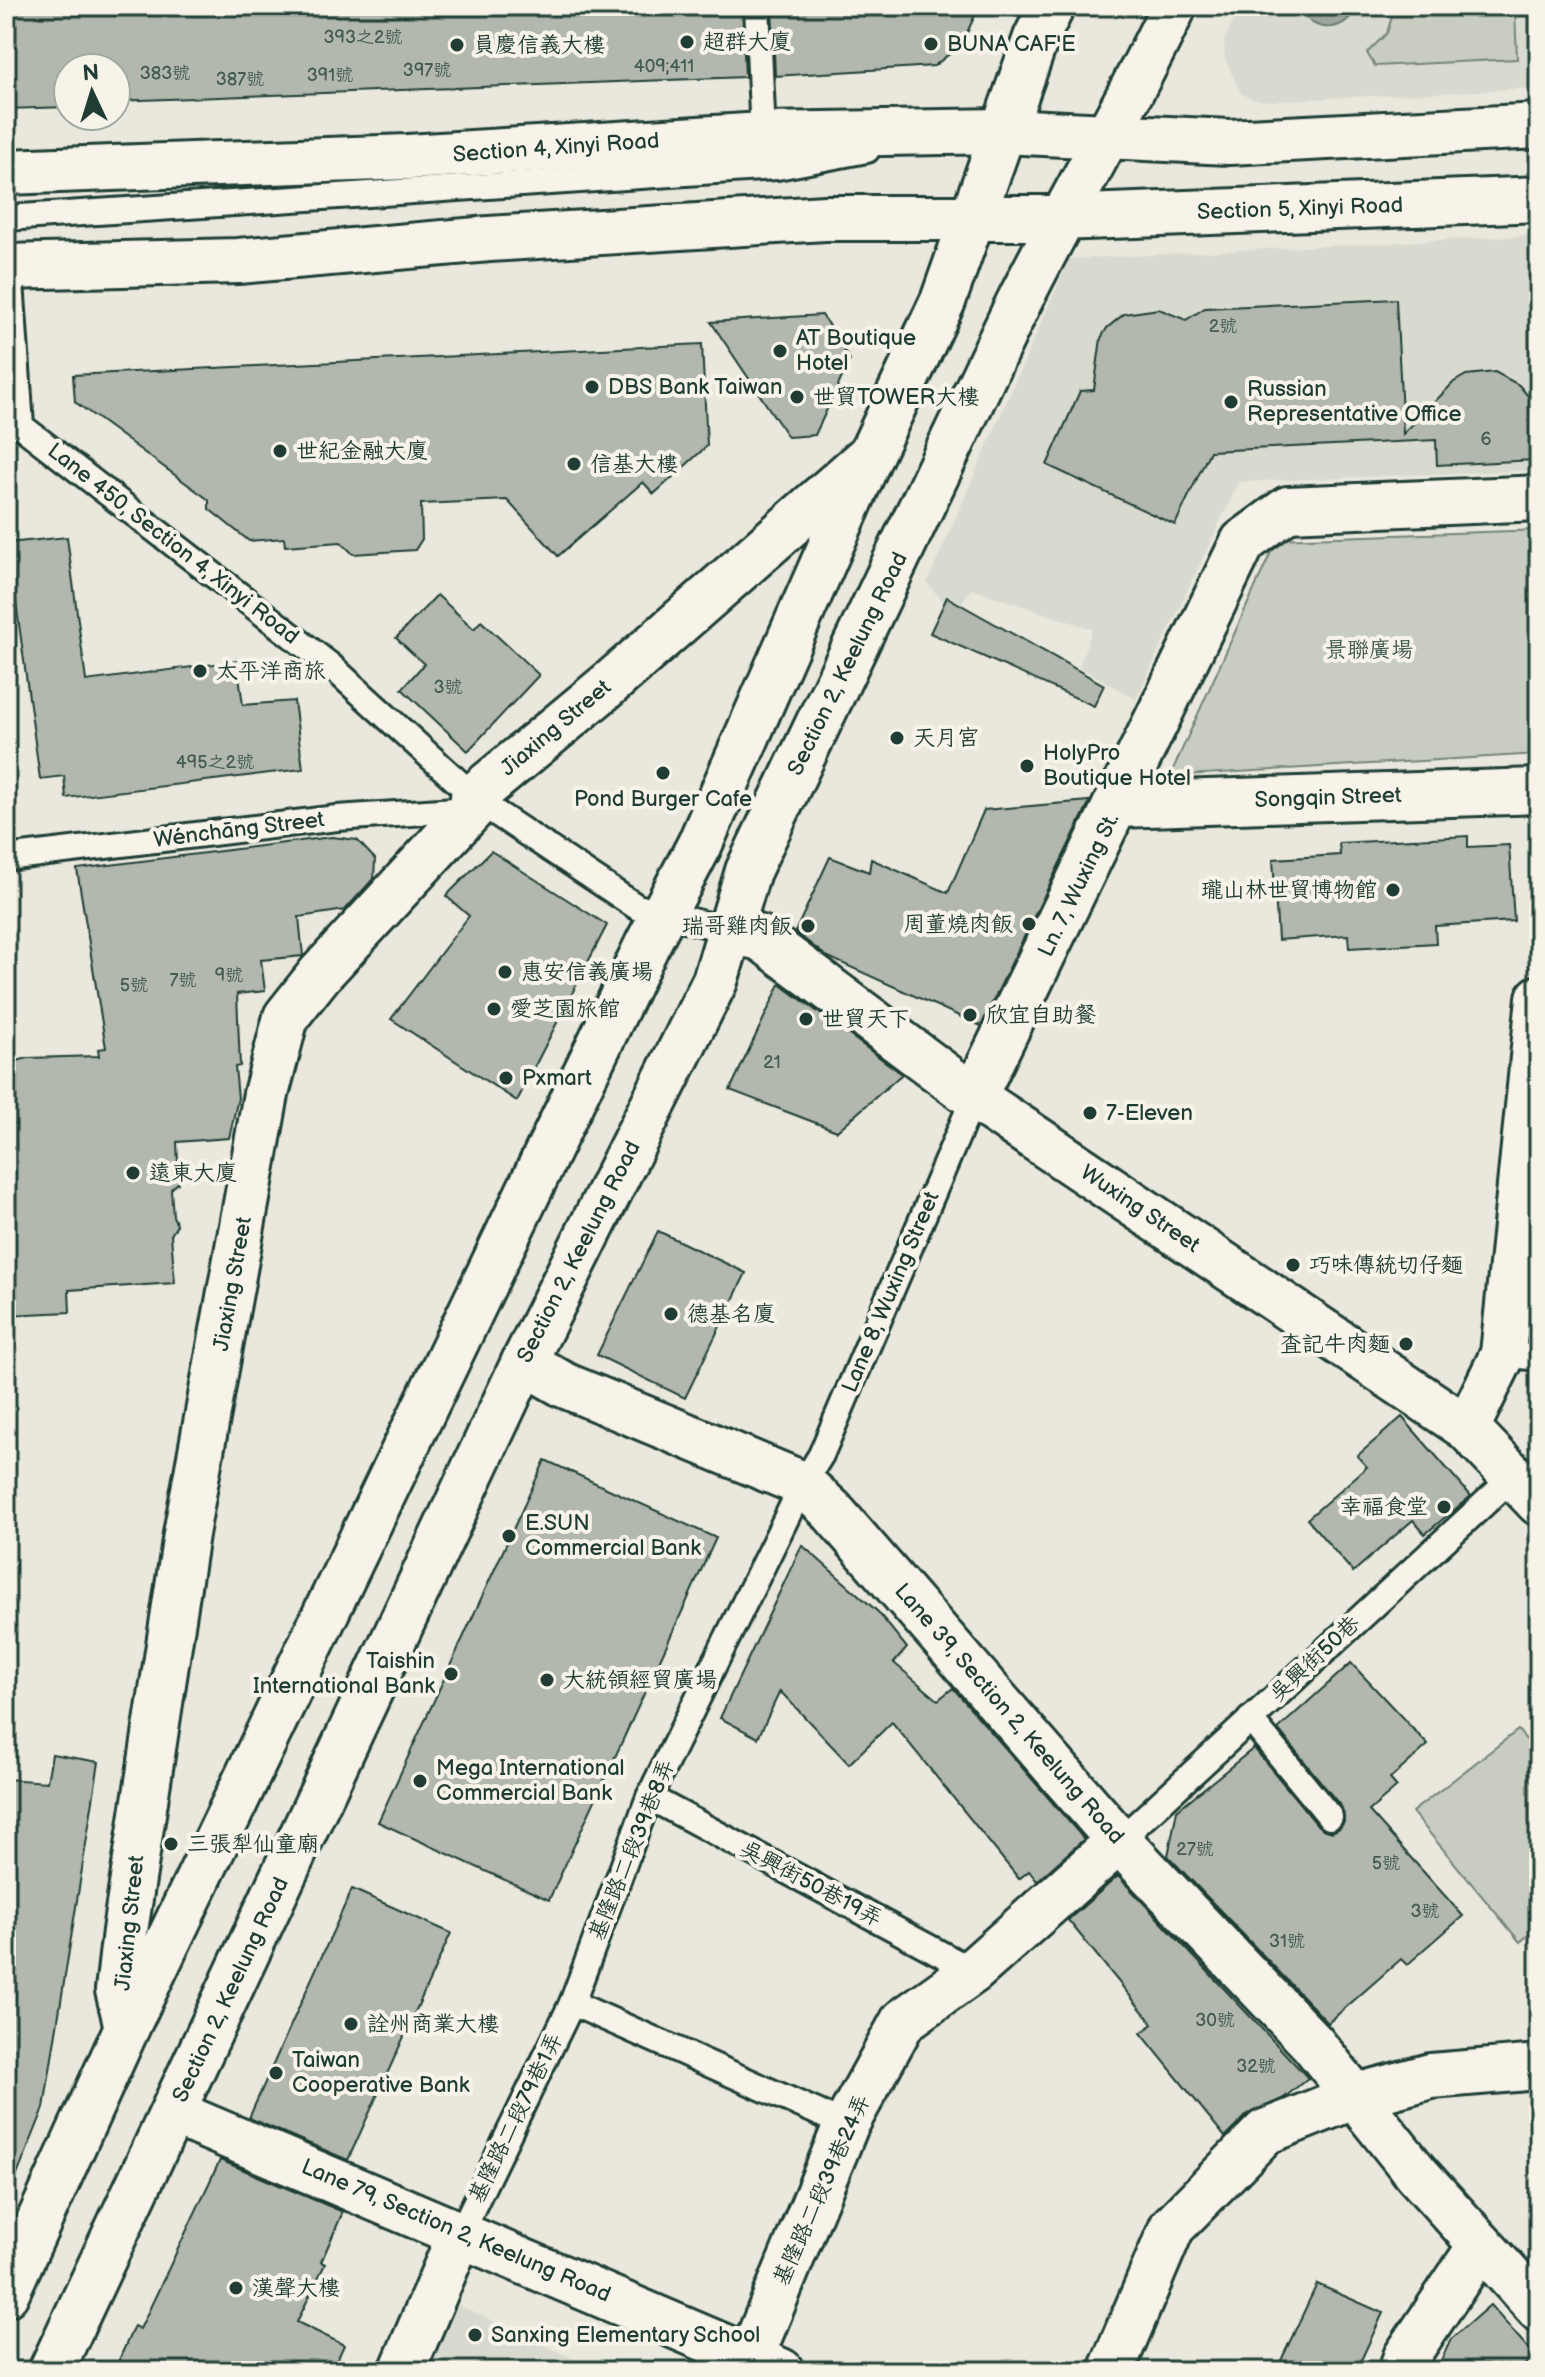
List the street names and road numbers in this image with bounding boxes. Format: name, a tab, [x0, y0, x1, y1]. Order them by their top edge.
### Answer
street label: Section 4, Xinyi Road	[452, 127, 660, 169]
street label: Section 5, Xinyi Road	[1196, 192, 1404, 226]
street label: Lane 450, Section 4, Xinyi Road	[42, 438, 304, 650]
street label: Section 2, Keelung Road	[782, 548, 914, 780]
street label: Jiaxing Street	[495, 674, 617, 782]
street label: Songqin Street	[1254, 782, 1402, 814]
street label: Wénchāng Street	[152, 806, 326, 854]
street label: Ln. 7, Wuxing St.	[1033, 809, 1125, 961]
street label: Section 2, Keelung Road	[511, 1137, 647, 1367]
street label: Wuxing Street	[1075, 1159, 1205, 1259]
street label: Lane 8, Wuxing Street	[836, 1187, 946, 1397]
street label: Jiaxing Street	[208, 1214, 258, 1353]
street label: Lane 39, Section 2, Keelung Road	[888, 1578, 1130, 1850]
street label: 吳興街50巷	[1264, 1610, 1366, 1708]
street label: 基隆路二段39巷8弄	[583, 1755, 681, 1945]
street label: 吳興街50巷19弄	[735, 1835, 887, 1933]
street label: Jiaxing Street	[109, 1854, 151, 1992]
street label: Section 2, Keelung Road	[167, 1873, 295, 2107]
street label: 基隆路二段79巷1弄	[463, 2028, 569, 2208]
street label: 基隆路二段39巷24弄	[768, 2090, 876, 2290]
street label: Lane 79, Section 2, Keelung Road	[297, 2153, 615, 2309]

